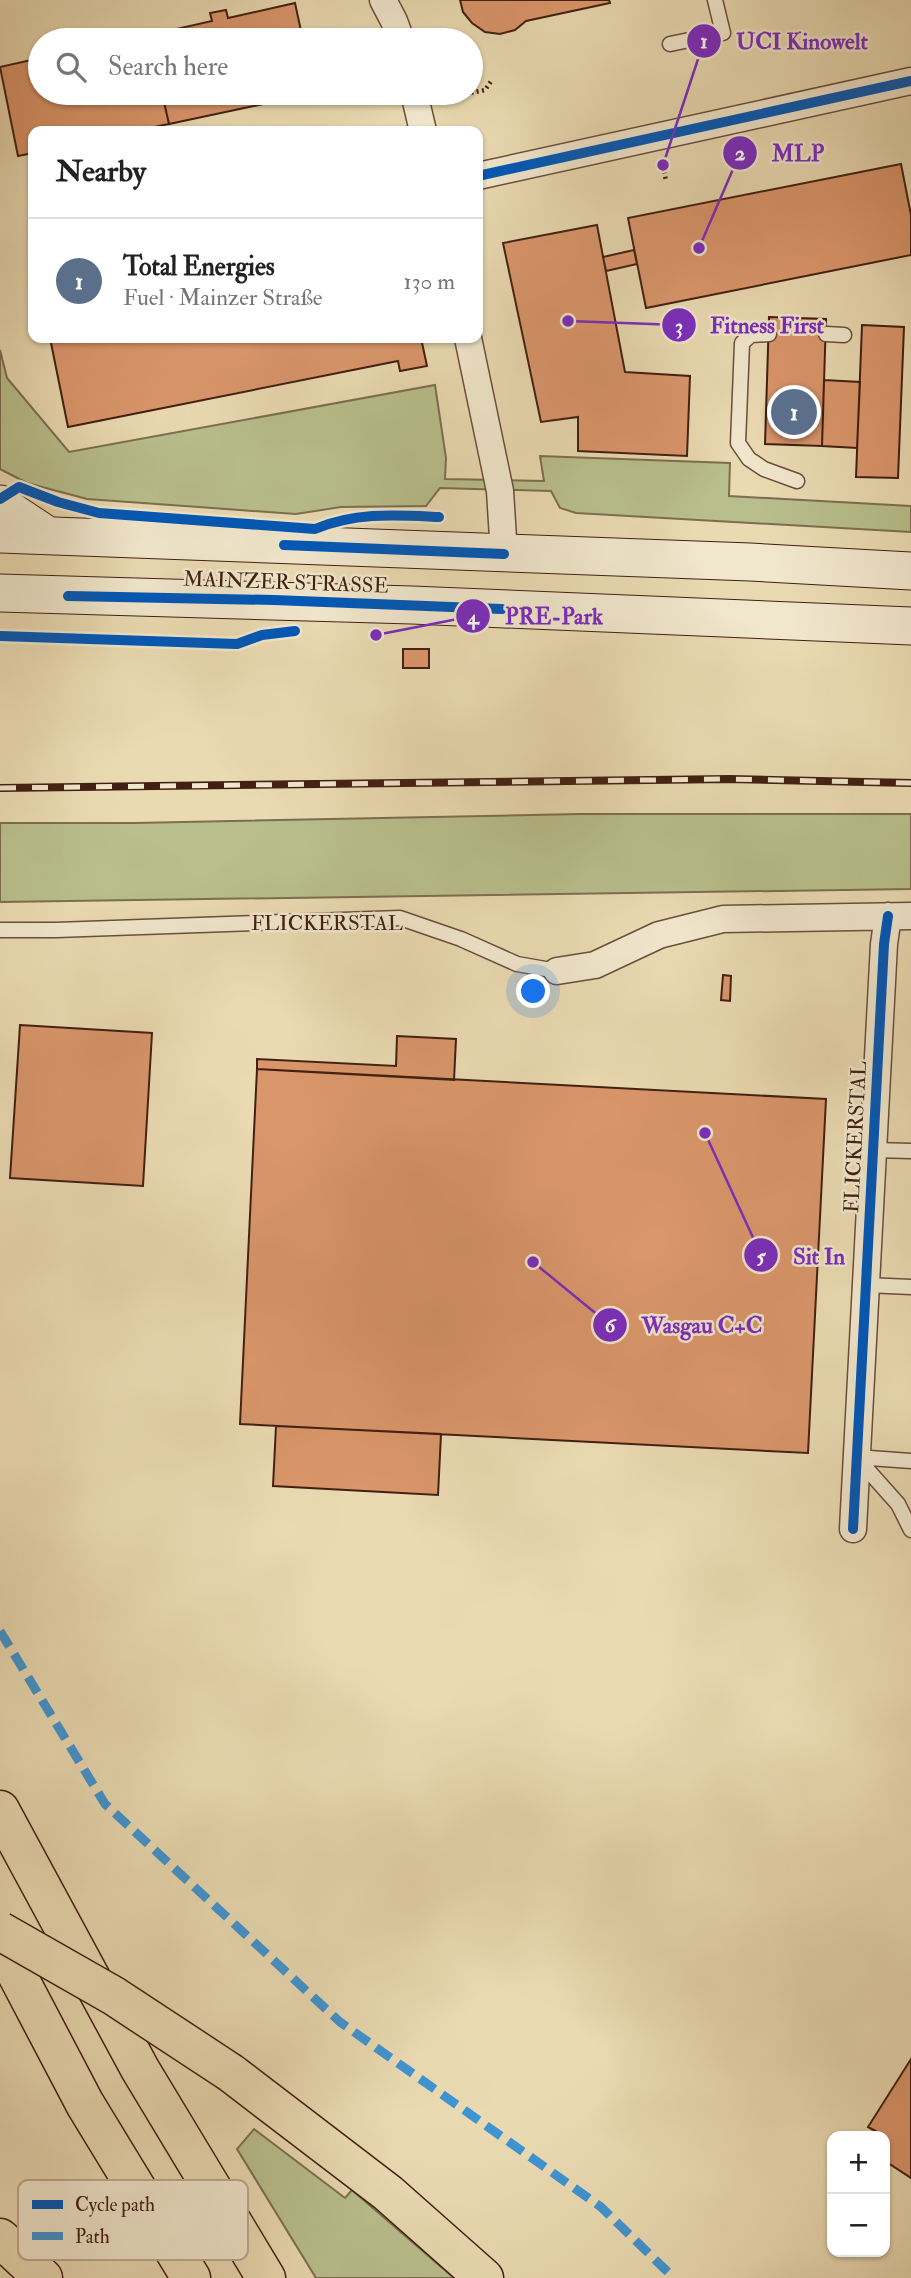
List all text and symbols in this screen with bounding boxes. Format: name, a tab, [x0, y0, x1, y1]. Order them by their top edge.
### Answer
callout: UCI Kinowelt	[687, 19, 882, 63]
text: UCI Kinowelt	[736, 27, 868, 56]
search box	[28, 28, 483, 105]
text: 1	[700, 28, 708, 55]
icon: search	[52, 48, 90, 86]
text: Search here	[108, 51, 228, 83]
callout: MLP	[723, 131, 838, 175]
text: MLP	[771, 139, 825, 168]
text: 2	[735, 140, 746, 167]
text: Nearby	[56, 153, 146, 190]
text: Total Energies	[123, 251, 275, 283]
text: 1	[75, 267, 83, 296]
text: 130 m	[403, 267, 455, 296]
text: Fuel · Mainzer Straße	[123, 283, 323, 312]
callout: Fitness First	[661, 303, 838, 347]
text: Fitness First	[710, 311, 825, 340]
text: 3	[675, 313, 683, 340]
pin: 1	[771, 386, 817, 438]
street label: MAINZER STRASSE	[183, 565, 389, 600]
callout: PRE-Park	[456, 594, 617, 638]
text: PRE-Park	[505, 602, 604, 631]
text: 4	[466, 604, 480, 631]
street label: FLICKERSTAL	[251, 910, 403, 937]
your location	[516, 974, 550, 1008]
street label: FLICKERSTAL	[838, 1060, 873, 1214]
callout: Sit In	[744, 1233, 859, 1277]
text: Sit In	[793, 1242, 845, 1271]
text: 5	[756, 1243, 766, 1270]
callout: Wasgau C+C	[592, 1303, 776, 1347]
text: Wasgau C+C	[640, 1311, 763, 1341]
text: 6	[605, 1312, 617, 1339]
map controls	[827, 2131, 890, 2257]
button: +	[827, 2131, 890, 2194]
legend	[18, 2180, 248, 2260]
text: Cycle path	[75, 2193, 155, 2218]
button: −	[827, 2194, 890, 2257]
text: Path	[75, 2225, 110, 2249]

